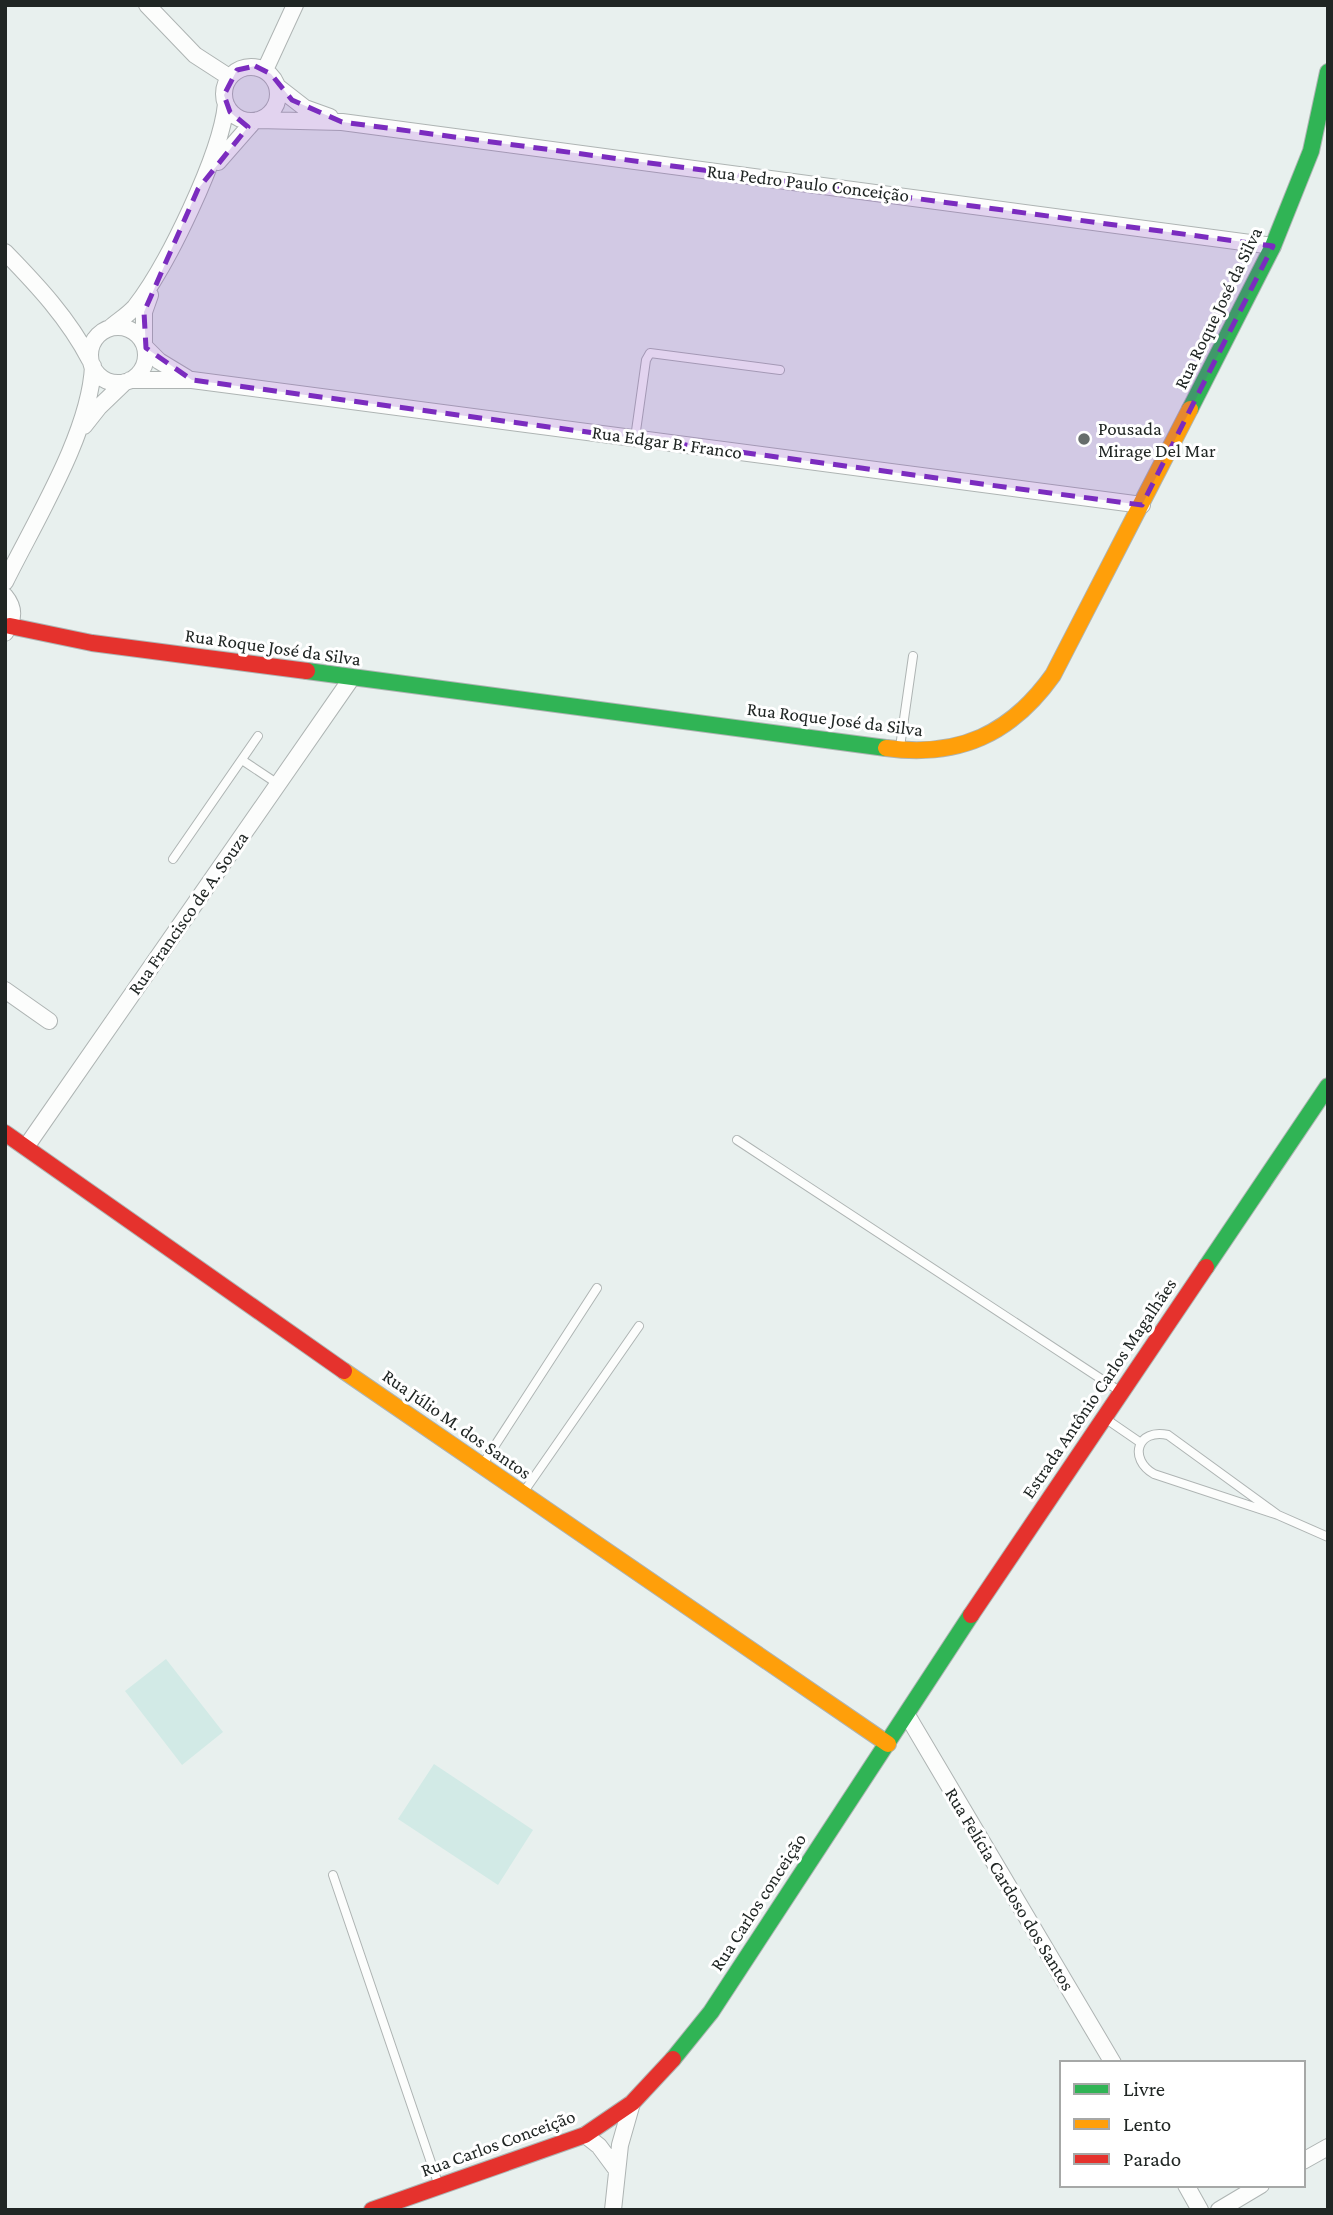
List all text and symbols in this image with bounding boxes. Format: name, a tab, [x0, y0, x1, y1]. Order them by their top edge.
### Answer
street label: Rua Pedro Paulo Conceição	[706, 160, 910, 206]
street label: Rua Roque José da Silva	[1170, 224, 1266, 392]
place label: Pousada Mirage Del Mar	[1098, 418, 1216, 461]
street label: Rua Edgar B. Franco	[591, 421, 743, 463]
marker: Pousada Mirage Del Mar	[1076, 431, 1092, 447]
street label: Rua Roque José da Silva	[184, 624, 362, 670]
street label: Rua Roque José da Silva	[746, 698, 924, 740]
street label: Rua Francisco de A. Souza	[124, 827, 252, 999]
street label: Estrada Antônio Carlos Magalhães	[1017, 1274, 1181, 1502]
street label: Rua Júlio M. dos Santos	[379, 1365, 535, 1483]
street label: Rua Felícia Cardoso dos Santos	[941, 1784, 1079, 1994]
street label: Rua Carlos conceição	[706, 1829, 810, 1975]
legend	[1060, 2061, 1305, 2187]
text: Livre	[1123, 2077, 1165, 2101]
street label: Rua Carlos Conceição	[418, 2105, 578, 2181]
text: Lento	[1123, 2112, 1171, 2136]
text: Parado	[1123, 2147, 1181, 2171]

